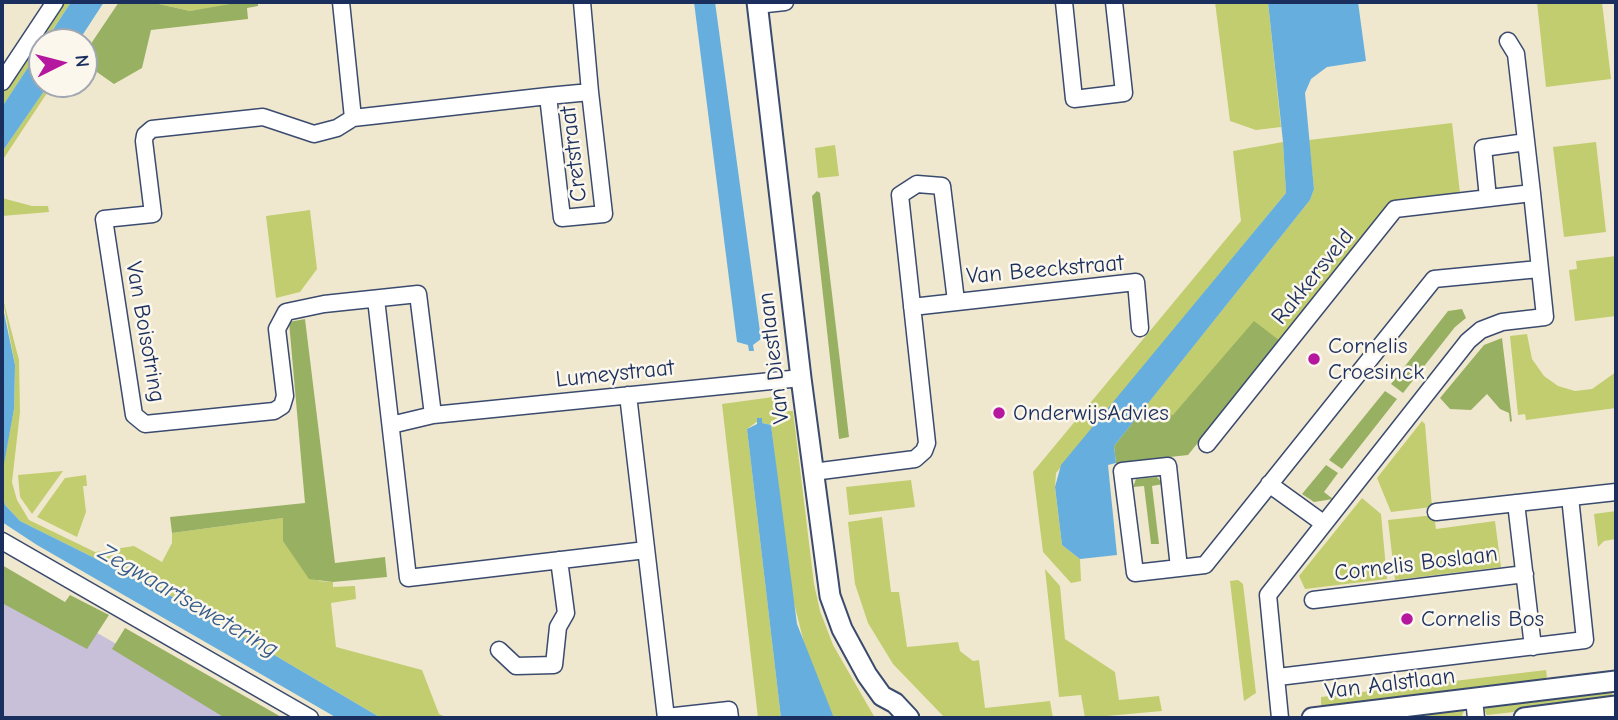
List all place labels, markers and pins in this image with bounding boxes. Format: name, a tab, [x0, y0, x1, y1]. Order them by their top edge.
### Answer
place label: Cornelis Croesinck	[1328, 332, 1424, 386]
marker: Cornelis Croesinck	[1306, 351, 1322, 367]
place label: OnderwijsAdvies	[1013, 399, 1169, 427]
marker: OnderwijsAdvies	[991, 405, 1007, 421]
place label: Cornelis Bos	[1421, 605, 1544, 633]
marker: Cornelis Bos	[1399, 611, 1415, 627]

